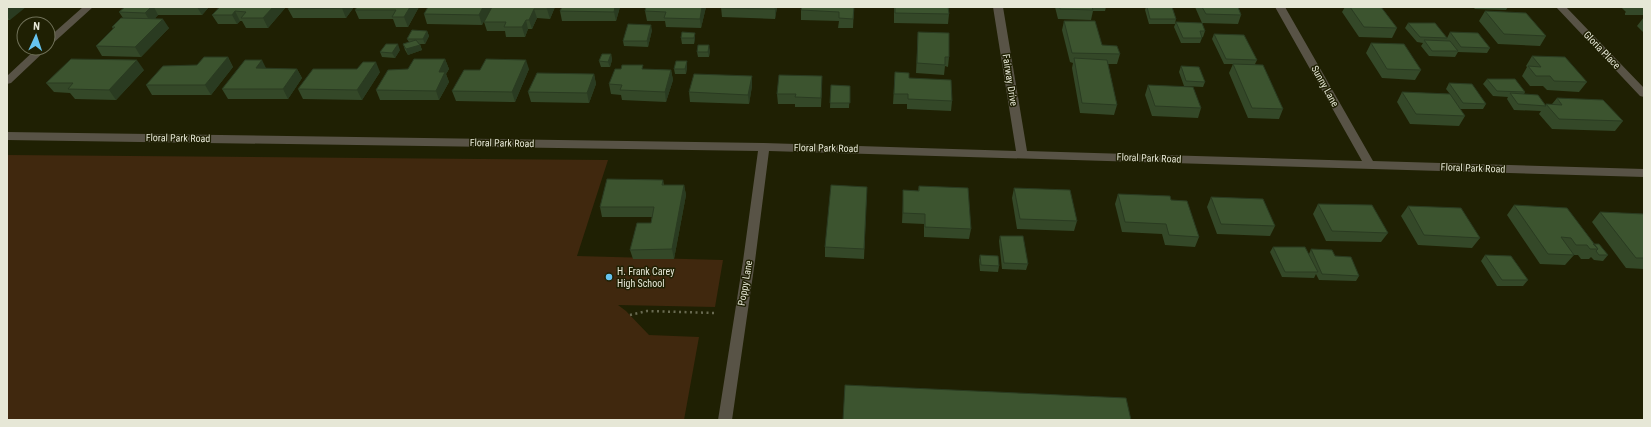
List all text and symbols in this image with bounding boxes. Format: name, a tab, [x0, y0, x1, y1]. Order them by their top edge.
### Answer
north arrow	[16, 16, 56, 56]
text: N	[33, 20, 40, 33]
street label: Gloria Place	[1582, 29, 1623, 71]
street label: Fairway Drive	[1000, 53, 1020, 107]
street label: Sunny Lane	[1309, 64, 1341, 109]
street label: Floral Park Road	[146, 132, 210, 144]
street label: Floral Park Road	[470, 137, 534, 149]
street label: Floral Park Road	[794, 142, 858, 154]
street label: Floral Park Road	[1117, 151, 1181, 165]
street label: Floral Park Road	[1441, 161, 1505, 175]
street label: Poppy Lane	[736, 259, 754, 307]
place label: H. Frank Carey High School	[617, 266, 674, 289]
marker: H. Frank Carey High School	[604, 272, 614, 282]

